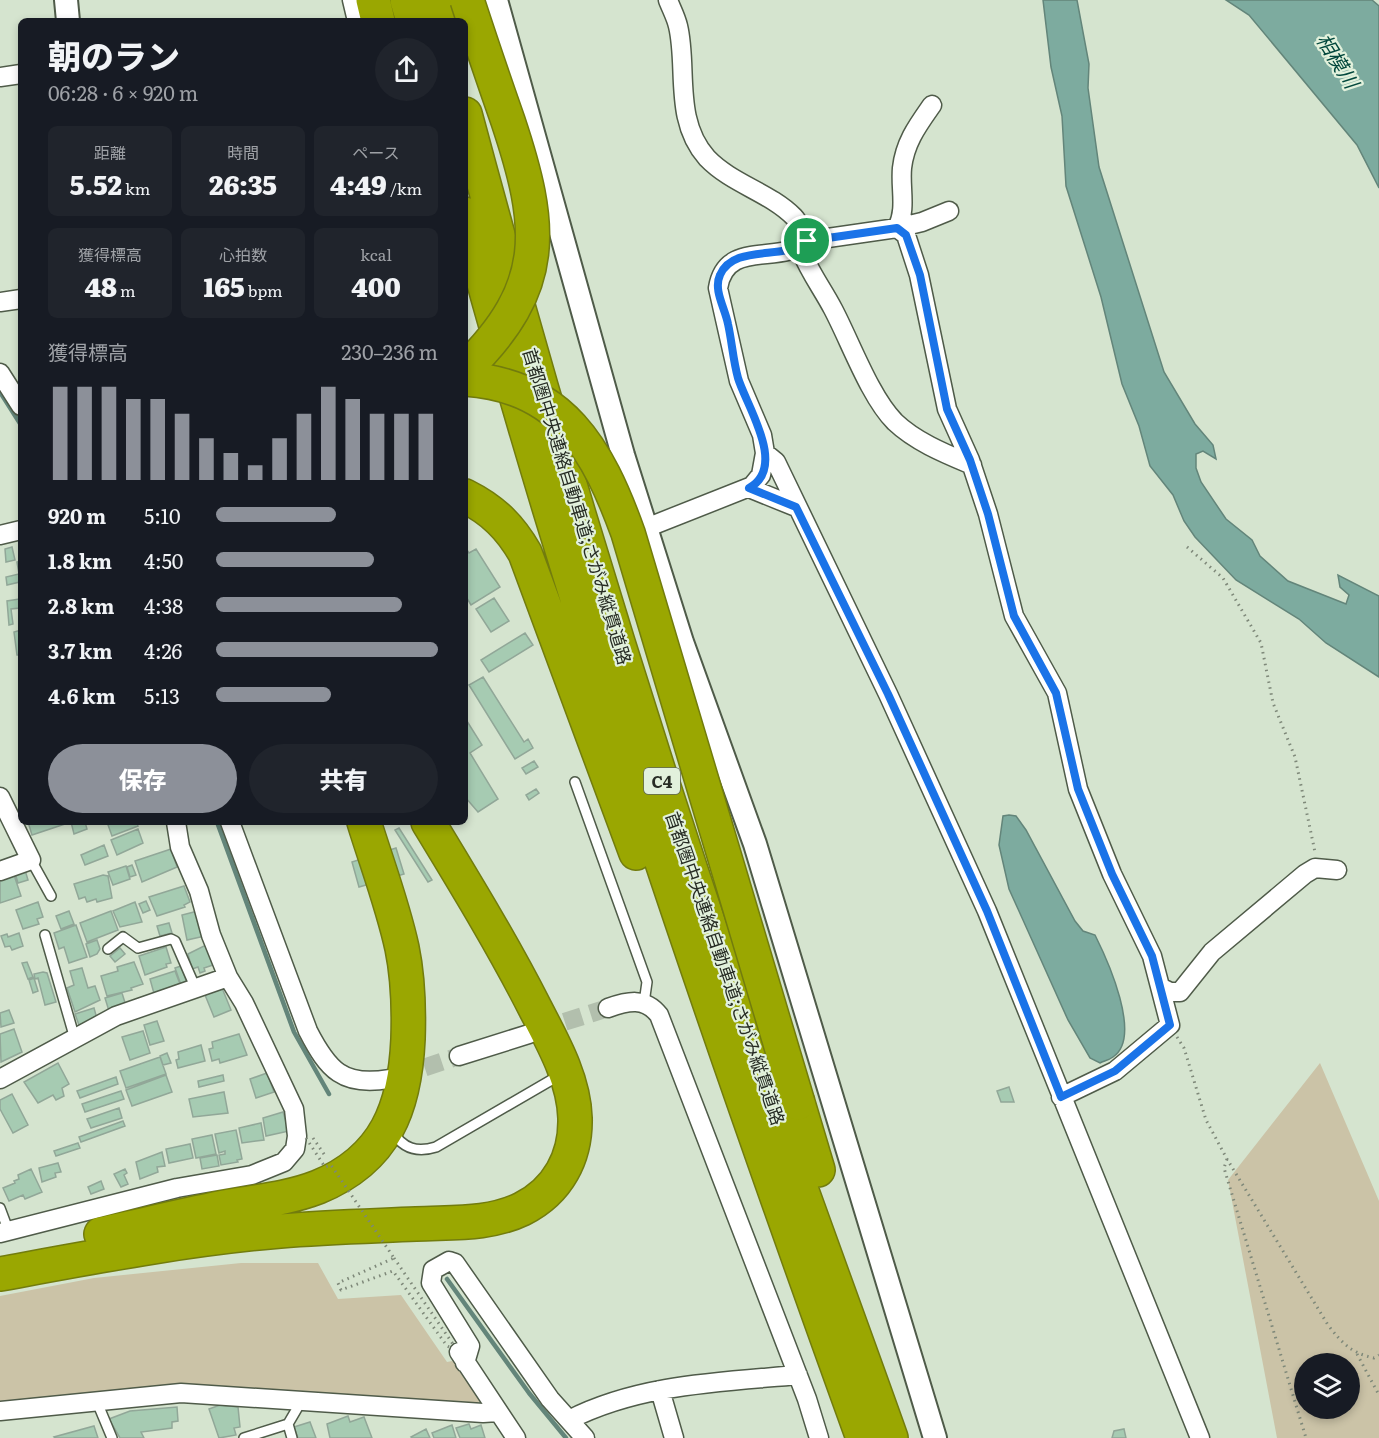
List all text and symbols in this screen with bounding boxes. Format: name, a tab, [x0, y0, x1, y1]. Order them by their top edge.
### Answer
water label: 相模川	[1310, 27, 1369, 95]
text: 朝のラン	[48, 30, 180, 79]
button: share	[375, 38, 438, 101]
text: 06:28 · 6 × 920 m	[48, 77, 198, 107]
text: 距離	[94, 140, 126, 164]
text: 時間	[227, 140, 259, 164]
text: ペース	[352, 140, 400, 164]
text: 5.52	[70, 164, 122, 203]
text: 26:35	[209, 164, 277, 203]
text: 4:49	[330, 164, 387, 203]
text: km	[122, 176, 150, 200]
text: /km	[387, 176, 422, 200]
pin	[781, 215, 832, 266]
icon: arrive	[790, 224, 823, 257]
text: 獲得標高	[78, 242, 142, 266]
text: 心拍数	[219, 242, 267, 266]
text: kcal	[360, 242, 392, 266]
text: 48	[84, 266, 117, 305]
text: 165	[203, 266, 245, 305]
text: 400	[351, 266, 401, 305]
text: m	[117, 278, 136, 302]
text: bpm	[245, 278, 283, 302]
text: 獲得標高	[48, 336, 128, 366]
text: 230–236 m	[341, 336, 438, 366]
street label: 首都圏中央連絡自動車道;さがみ縦貫道路	[517, 344, 639, 668]
text: 920 m	[48, 500, 106, 530]
text: 5:10	[144, 500, 181, 530]
text: 1.8 km	[48, 545, 112, 575]
text: 4:50	[144, 545, 183, 575]
text: 2.8 km	[48, 590, 114, 620]
text: 4:38	[144, 590, 183, 620]
text: 3.7 km	[48, 635, 112, 665]
text: 4:26	[144, 635, 182, 665]
text: 4.6 km	[48, 680, 116, 710]
text: 5:13	[144, 680, 180, 710]
button: 保存	[48, 744, 237, 813]
button: 共有	[249, 744, 438, 813]
road number: C4	[644, 768, 680, 794]
street label: 首都圏中央連絡自動車道;さがみ縦貫道路	[660, 808, 792, 1128]
map controls	[1294, 1353, 1360, 1419]
button: layers	[1294, 1353, 1360, 1419]

